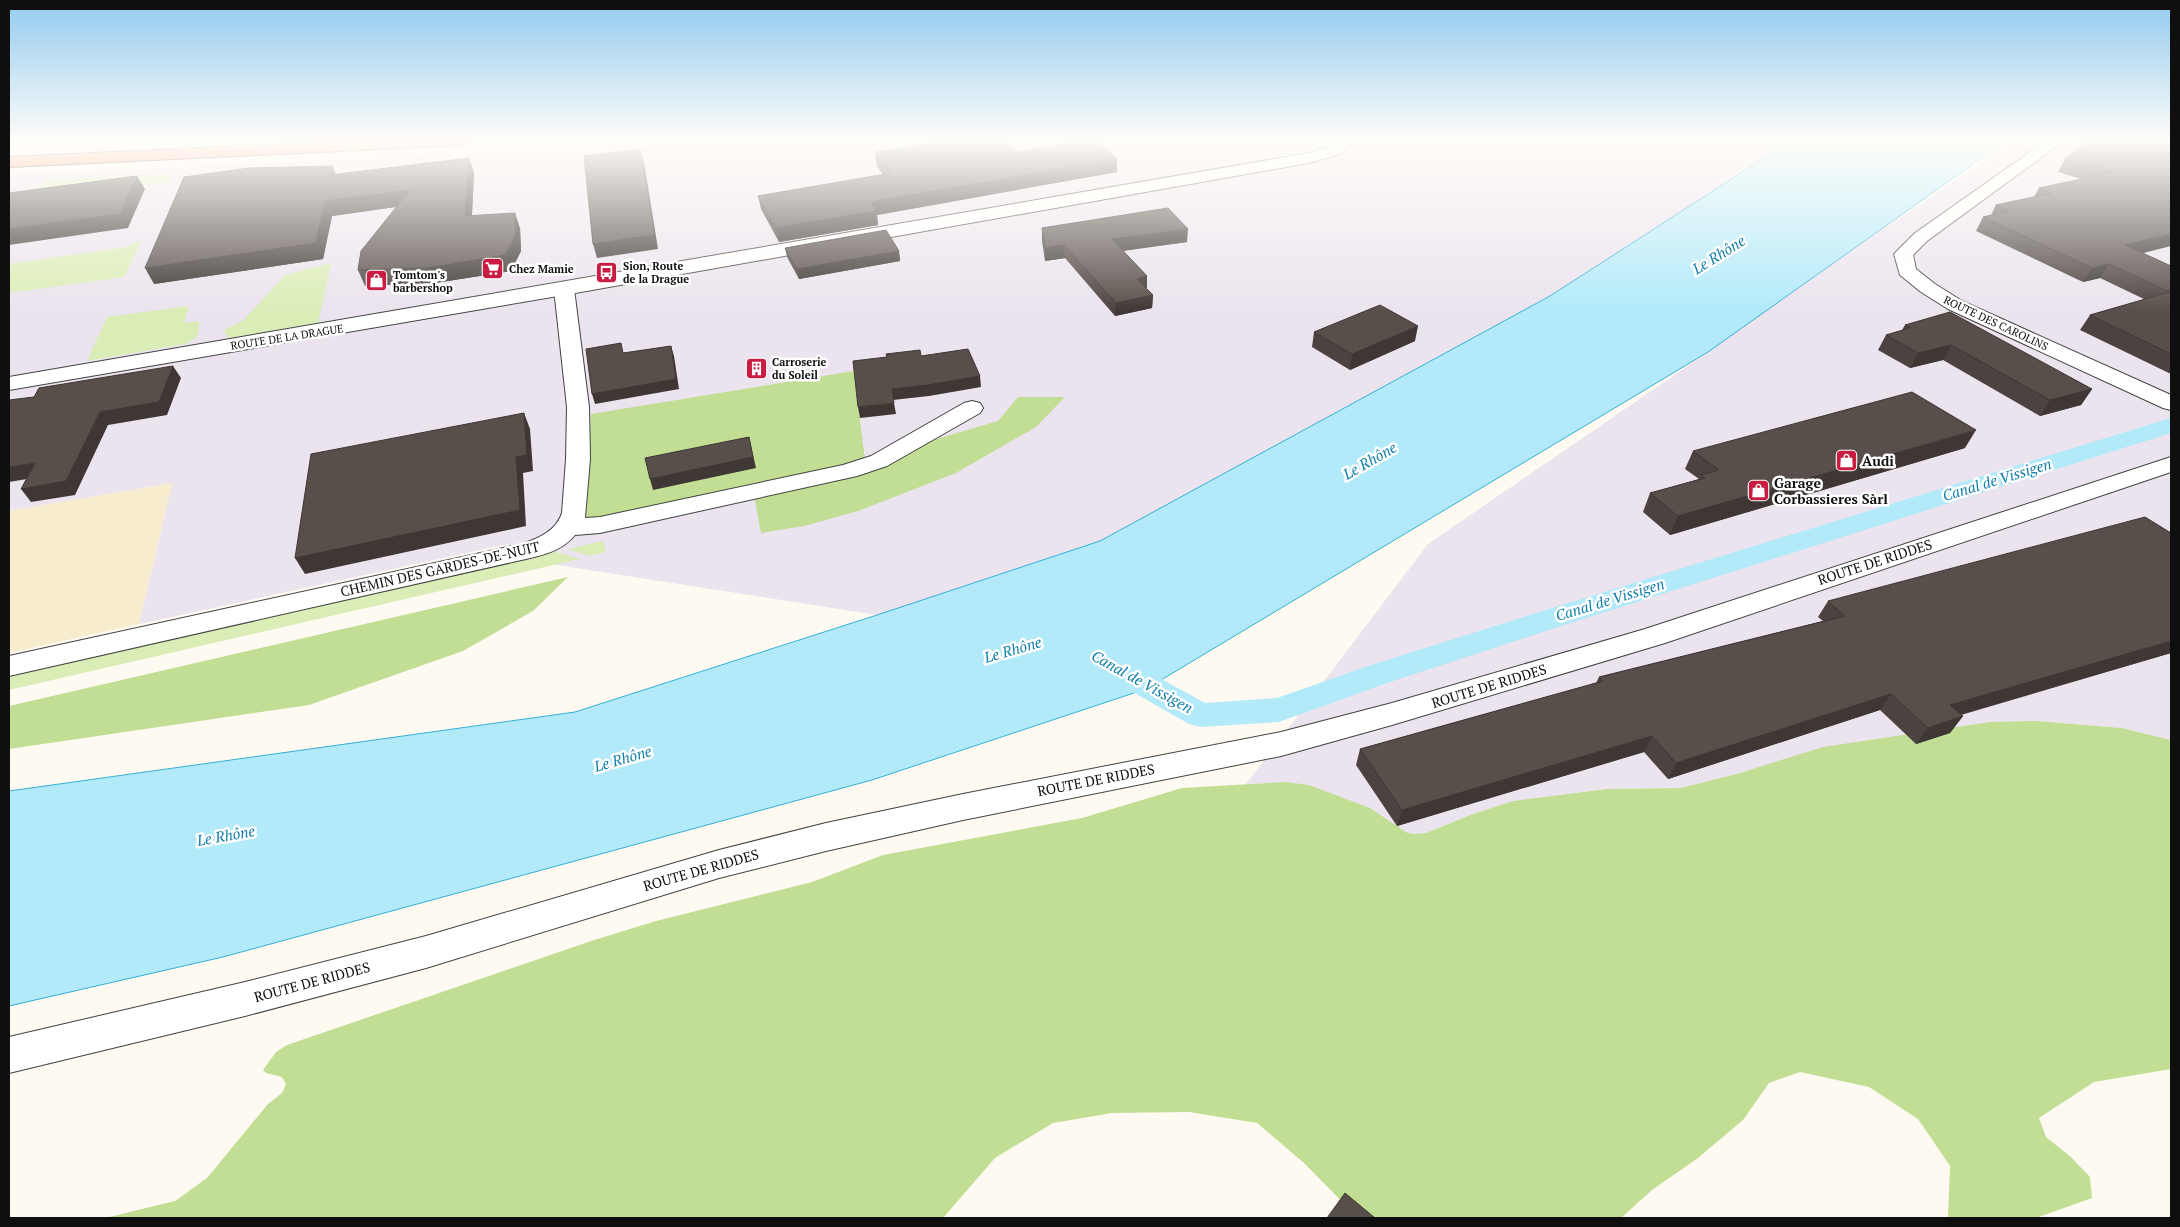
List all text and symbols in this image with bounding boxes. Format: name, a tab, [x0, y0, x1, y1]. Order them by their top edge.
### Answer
water label: Le Rhône	[1687, 230, 1749, 279]
supermarket icon: Chez Mamie	[481, 257, 505, 281]
place label: Sion, Route de la Drague	[623, 259, 689, 286]
bus stop icon: Sion, Route de la Drague	[595, 260, 619, 284]
place label: Chez Mamie	[509, 262, 574, 276]
place label: Tomtom's barbershop	[392, 268, 453, 295]
shop icon: Tomtom's barbershop	[365, 269, 389, 293]
street label: ROUTE DES CAROLINS	[1941, 293, 2051, 353]
street label: ROUTE DE LA DRAGUE	[230, 321, 344, 353]
place label: Carroserie du Soleil	[772, 355, 827, 382]
building icon: Carroserie du Soleil	[744, 356, 768, 380]
water label: Le Rhône	[1338, 437, 1400, 484]
shop icon: Audi	[1834, 449, 1858, 473]
place label: Audi	[1862, 451, 1894, 470]
water label: Canal de Vissigen	[1940, 453, 2054, 505]
place label: Garage Corbassieres Sàrl	[1774, 473, 1888, 508]
shop icon: Garage Corbassieres Sàrl	[1746, 479, 1770, 503]
street label: ROUTE DE RIDDES	[1815, 534, 1934, 589]
street label: CHEMIN DES GARDES-DE-NUIT	[338, 536, 542, 601]
water label: Canal de Vissigen	[1553, 573, 1667, 625]
water label: Le Rhône	[981, 631, 1044, 667]
water label: Canal de Vissigen	[1088, 645, 1197, 717]
street label: ROUTE DE RIDDES	[1429, 659, 1549, 712]
water label: Le Rhône	[591, 740, 654, 776]
street label: ROUTE DE RIDDES	[1036, 759, 1156, 800]
water label: Le Rhône	[194, 820, 257, 850]
street label: ROUTE DE RIDDES	[641, 844, 761, 895]
street label: ROUTE DE RIDDES	[252, 957, 372, 1006]

